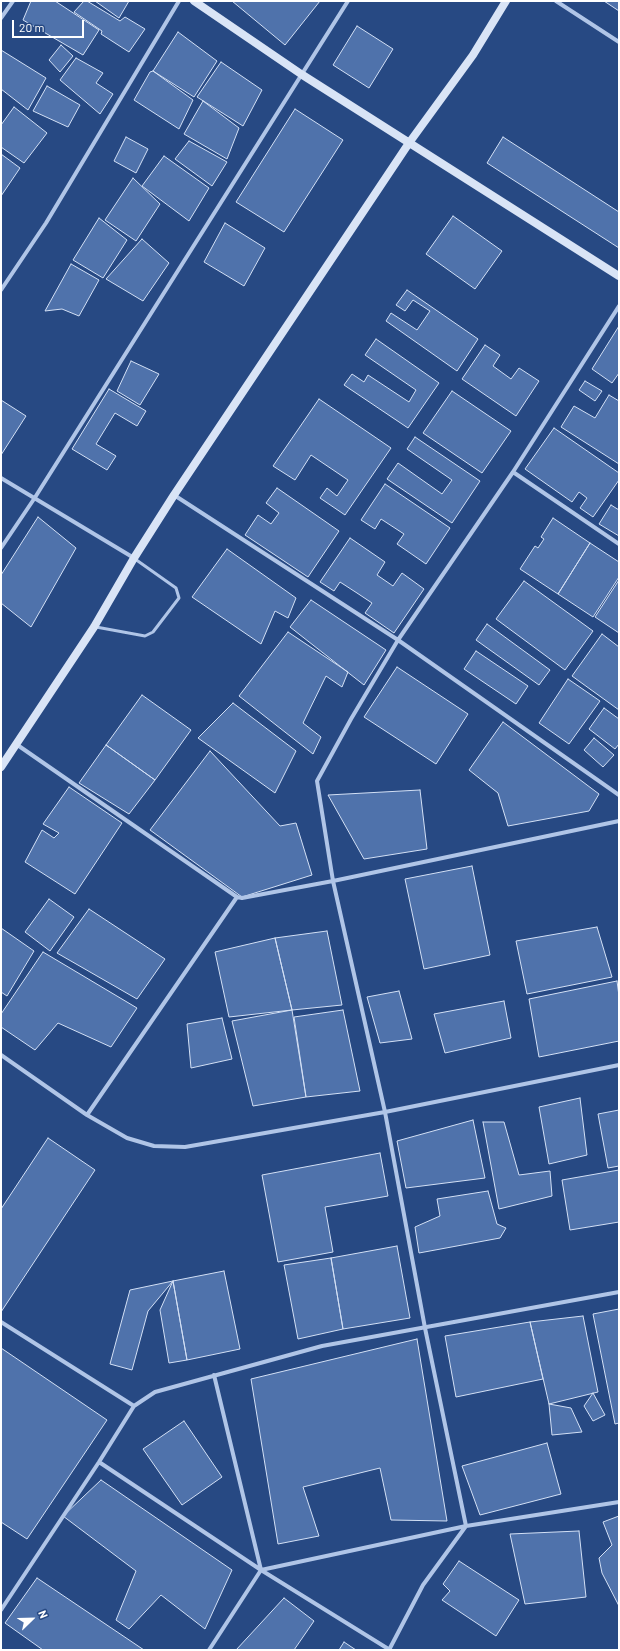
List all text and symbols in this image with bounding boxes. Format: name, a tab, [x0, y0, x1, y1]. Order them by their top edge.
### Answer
scale bar	[14, 12, 86, 38]
text: 20 m	[19, 20, 45, 34]
north arrow	[12, 1599, 52, 1639]
text: N	[36, 1608, 51, 1620]

